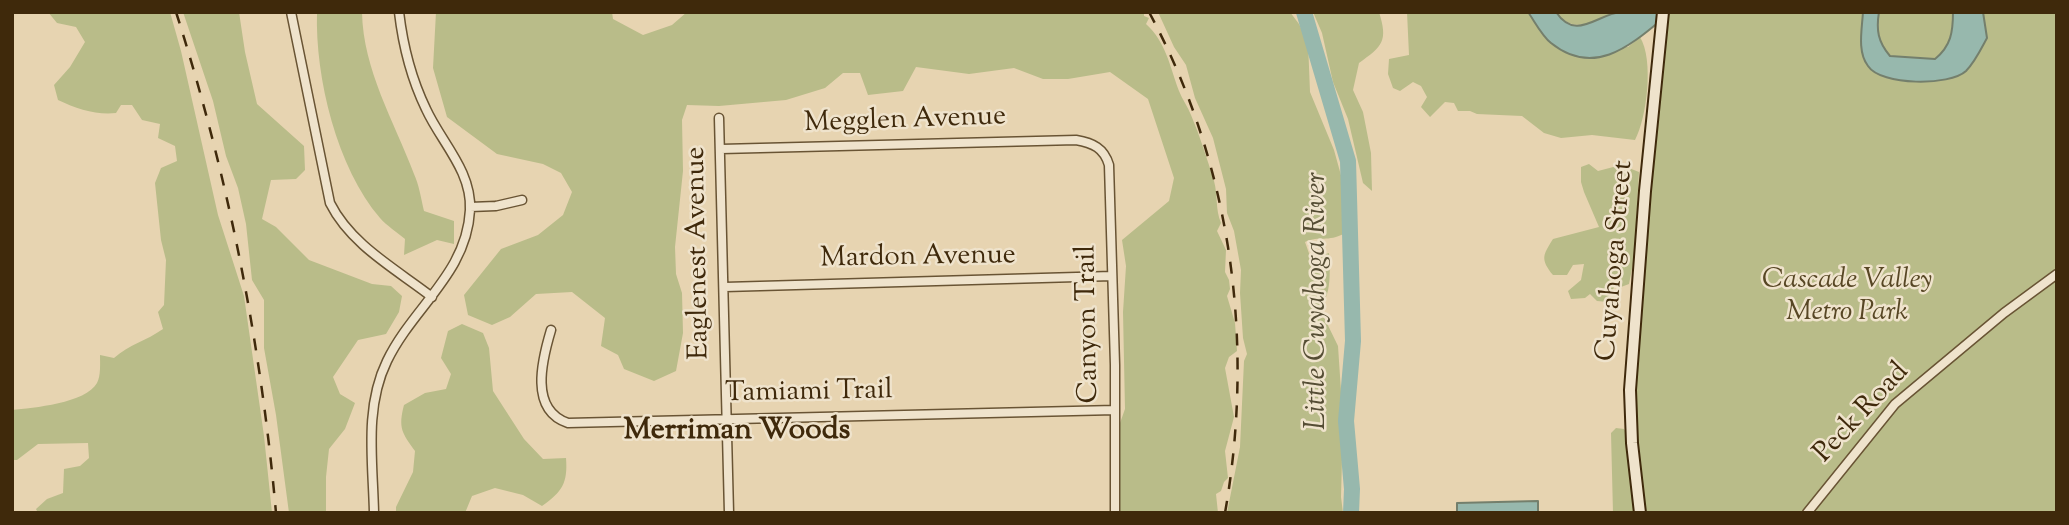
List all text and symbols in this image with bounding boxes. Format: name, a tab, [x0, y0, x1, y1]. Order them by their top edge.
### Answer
street label: Megglen Avenue	[803, 102, 1007, 142]
street label: Eaglenest Avenue	[681, 146, 719, 360]
street label: Cuyahoga Street	[1591, 159, 1643, 363]
water label: Little Cuyahoga River	[1301, 172, 1337, 430]
street label: Mardon Avenue	[820, 240, 1016, 278]
street label: Canyon Trail	[1072, 244, 1108, 404]
park label: Cascade Valley Metro Park	[1762, 265, 1932, 331]
street label: Peck Road	[1808, 357, 1918, 471]
street label: Tamiami Trail	[725, 376, 893, 412]
district label: Merriman Woods	[624, 415, 850, 451]

